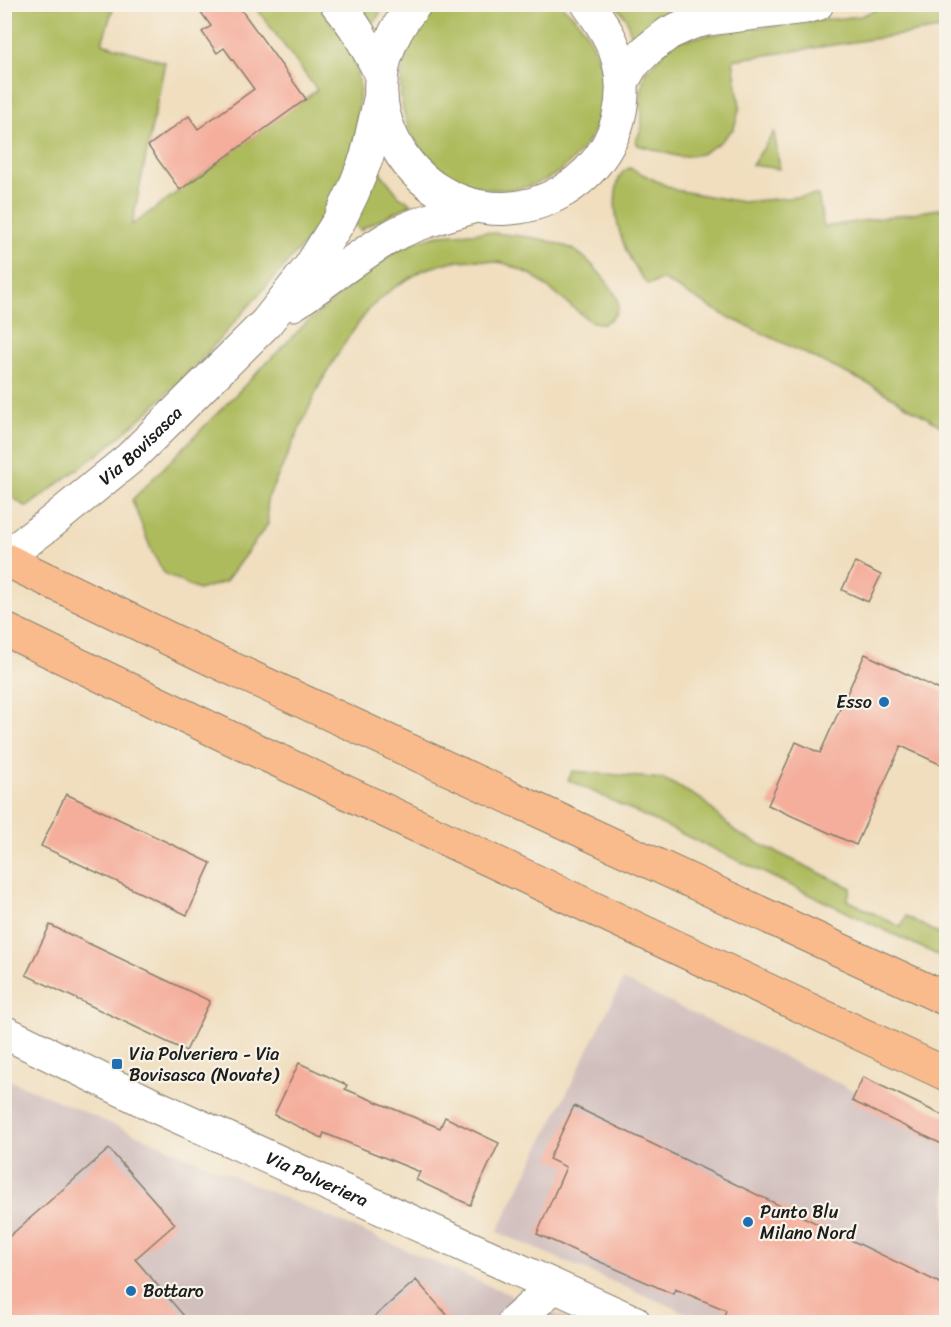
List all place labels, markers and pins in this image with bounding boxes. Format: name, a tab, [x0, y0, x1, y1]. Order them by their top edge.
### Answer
place label: Esso	[836, 686, 872, 718]
marker: Esso	[877, 695, 891, 709]
place label: Via Polveriera - Via Bovisasca (Novate)	[129, 1038, 280, 1091]
marker: Via Polveriera - Via Bovisasca (Novate)	[110, 1057, 124, 1071]
place label: Punto Blu Milano Nord	[760, 1196, 857, 1249]
marker: Punto Blu Milano Nord	[741, 1215, 755, 1229]
place label: Bottaro	[143, 1275, 204, 1307]
marker: Bottaro	[124, 1284, 138, 1298]

